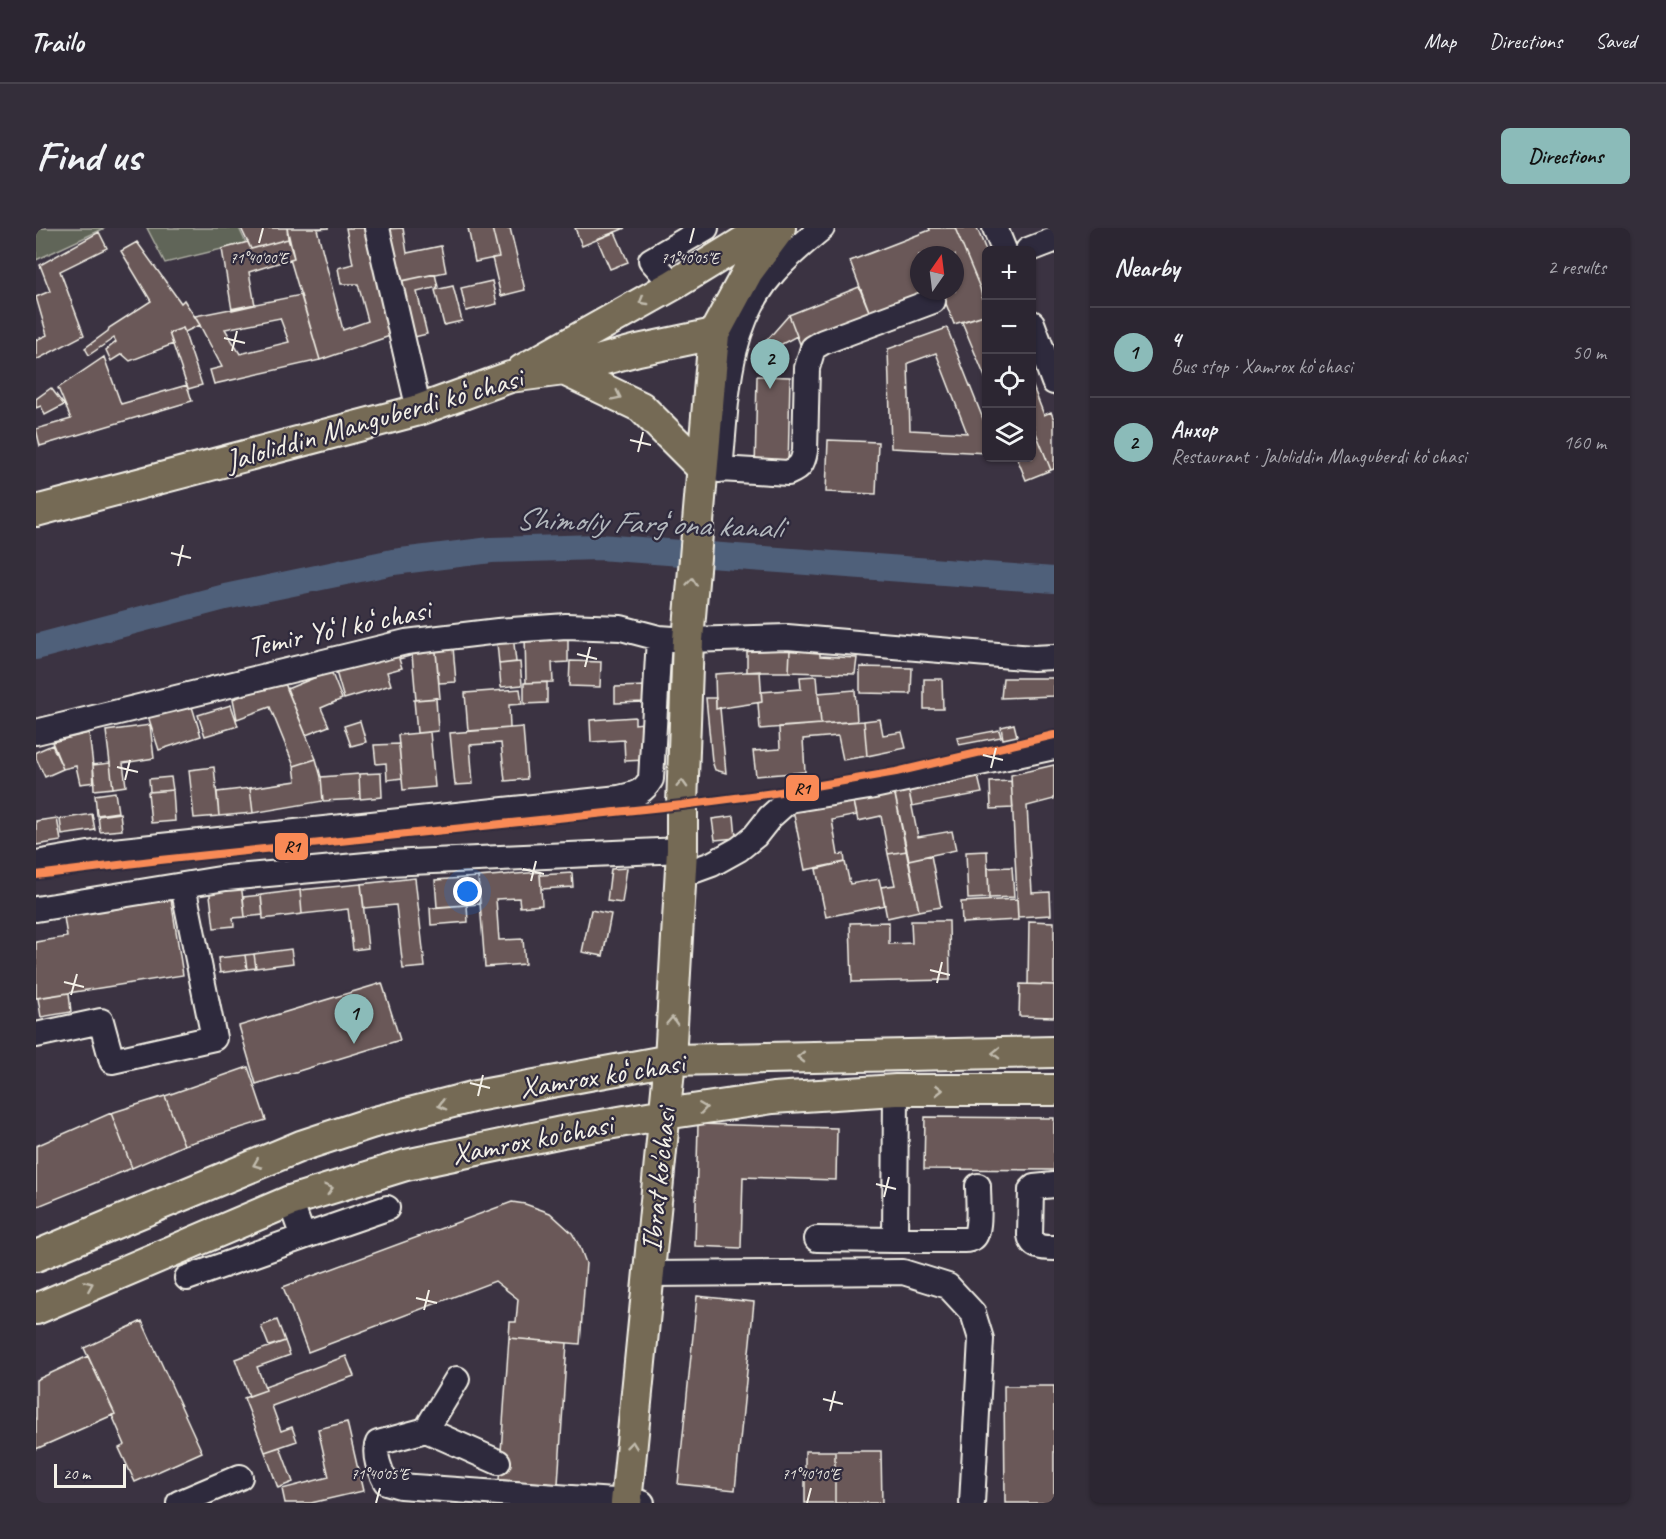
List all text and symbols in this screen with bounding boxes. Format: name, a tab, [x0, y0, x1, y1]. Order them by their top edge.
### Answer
text: Trailo	[30, 24, 84, 59]
text: Map	[1424, 28, 1456, 54]
text: Directions	[1489, 28, 1562, 54]
text: Saved	[1595, 28, 1636, 54]
button: Directions	[1501, 128, 1630, 184]
text: Find us	[36, 130, 141, 183]
north arrow	[910, 246, 964, 300]
map controls	[982, 246, 1036, 462]
button: +	[982, 246, 1036, 300]
text: 71°40'00"E	[230, 249, 290, 268]
text: 71°40'05"E	[661, 249, 721, 268]
text: Nearby	[1114, 251, 1179, 284]
text: 2 results	[1547, 255, 1606, 280]
one-way arrow	[639, 294, 650, 305]
button: −	[982, 300, 1036, 354]
text: 4	[1171, 326, 1181, 354]
pin: 2	[750, 340, 790, 389]
text: 1	[1129, 340, 1138, 365]
text: 50 m	[1572, 340, 1606, 365]
button: locate	[982, 354, 1036, 408]
text: Bus stop · Xamrox koʻchasi	[1171, 354, 1353, 379]
street label: Jaloliddin Manguberdi koʻchasi	[219, 358, 530, 480]
one-way arrow	[611, 388, 622, 400]
button: layers	[982, 408, 1036, 462]
text: Анхор	[1171, 416, 1217, 444]
text: 2	[1129, 430, 1138, 455]
text: 160 m	[1563, 430, 1606, 455]
text: Restaurant · Jaloliddin Manguberdi koʻchasi	[1171, 444, 1466, 469]
water label: Shimoliy Fargʻona kanali	[515, 498, 791, 548]
one-way arrow	[686, 577, 699, 586]
street label: Temir Yoʻl koʻchasi	[244, 589, 437, 666]
line badge: R1	[785, 774, 820, 802]
text: R1	[794, 779, 812, 799]
one-way arrow	[676, 780, 689, 789]
line badge: R1	[274, 832, 309, 861]
text: R1	[284, 837, 302, 857]
your location	[453, 877, 482, 906]
pin: 1	[334, 994, 374, 1044]
one-way arrow	[665, 1016, 678, 1025]
street label: Xamrox koʻchasi	[517, 1043, 690, 1107]
one-way arrow	[991, 1047, 1000, 1059]
one-way arrow	[796, 1051, 805, 1063]
one-way arrow	[935, 1084, 944, 1096]
one-way arrow	[437, 1097, 447, 1110]
one-way arrow	[698, 1102, 708, 1115]
street label: Ibrat ko'chasi	[632, 1103, 685, 1254]
street label: Xamrox ko'chasi	[448, 1104, 619, 1173]
one-way arrow	[252, 1157, 263, 1169]
one-way arrow	[323, 1184, 334, 1196]
one-way arrow	[83, 1280, 94, 1292]
one-way arrow	[625, 1440, 638, 1449]
scale bar	[54, 1461, 126, 1488]
text: 20 m	[63, 1464, 90, 1484]
text: 71°40'05"E	[351, 1465, 411, 1484]
text: 71°40'10"E	[782, 1465, 842, 1484]

